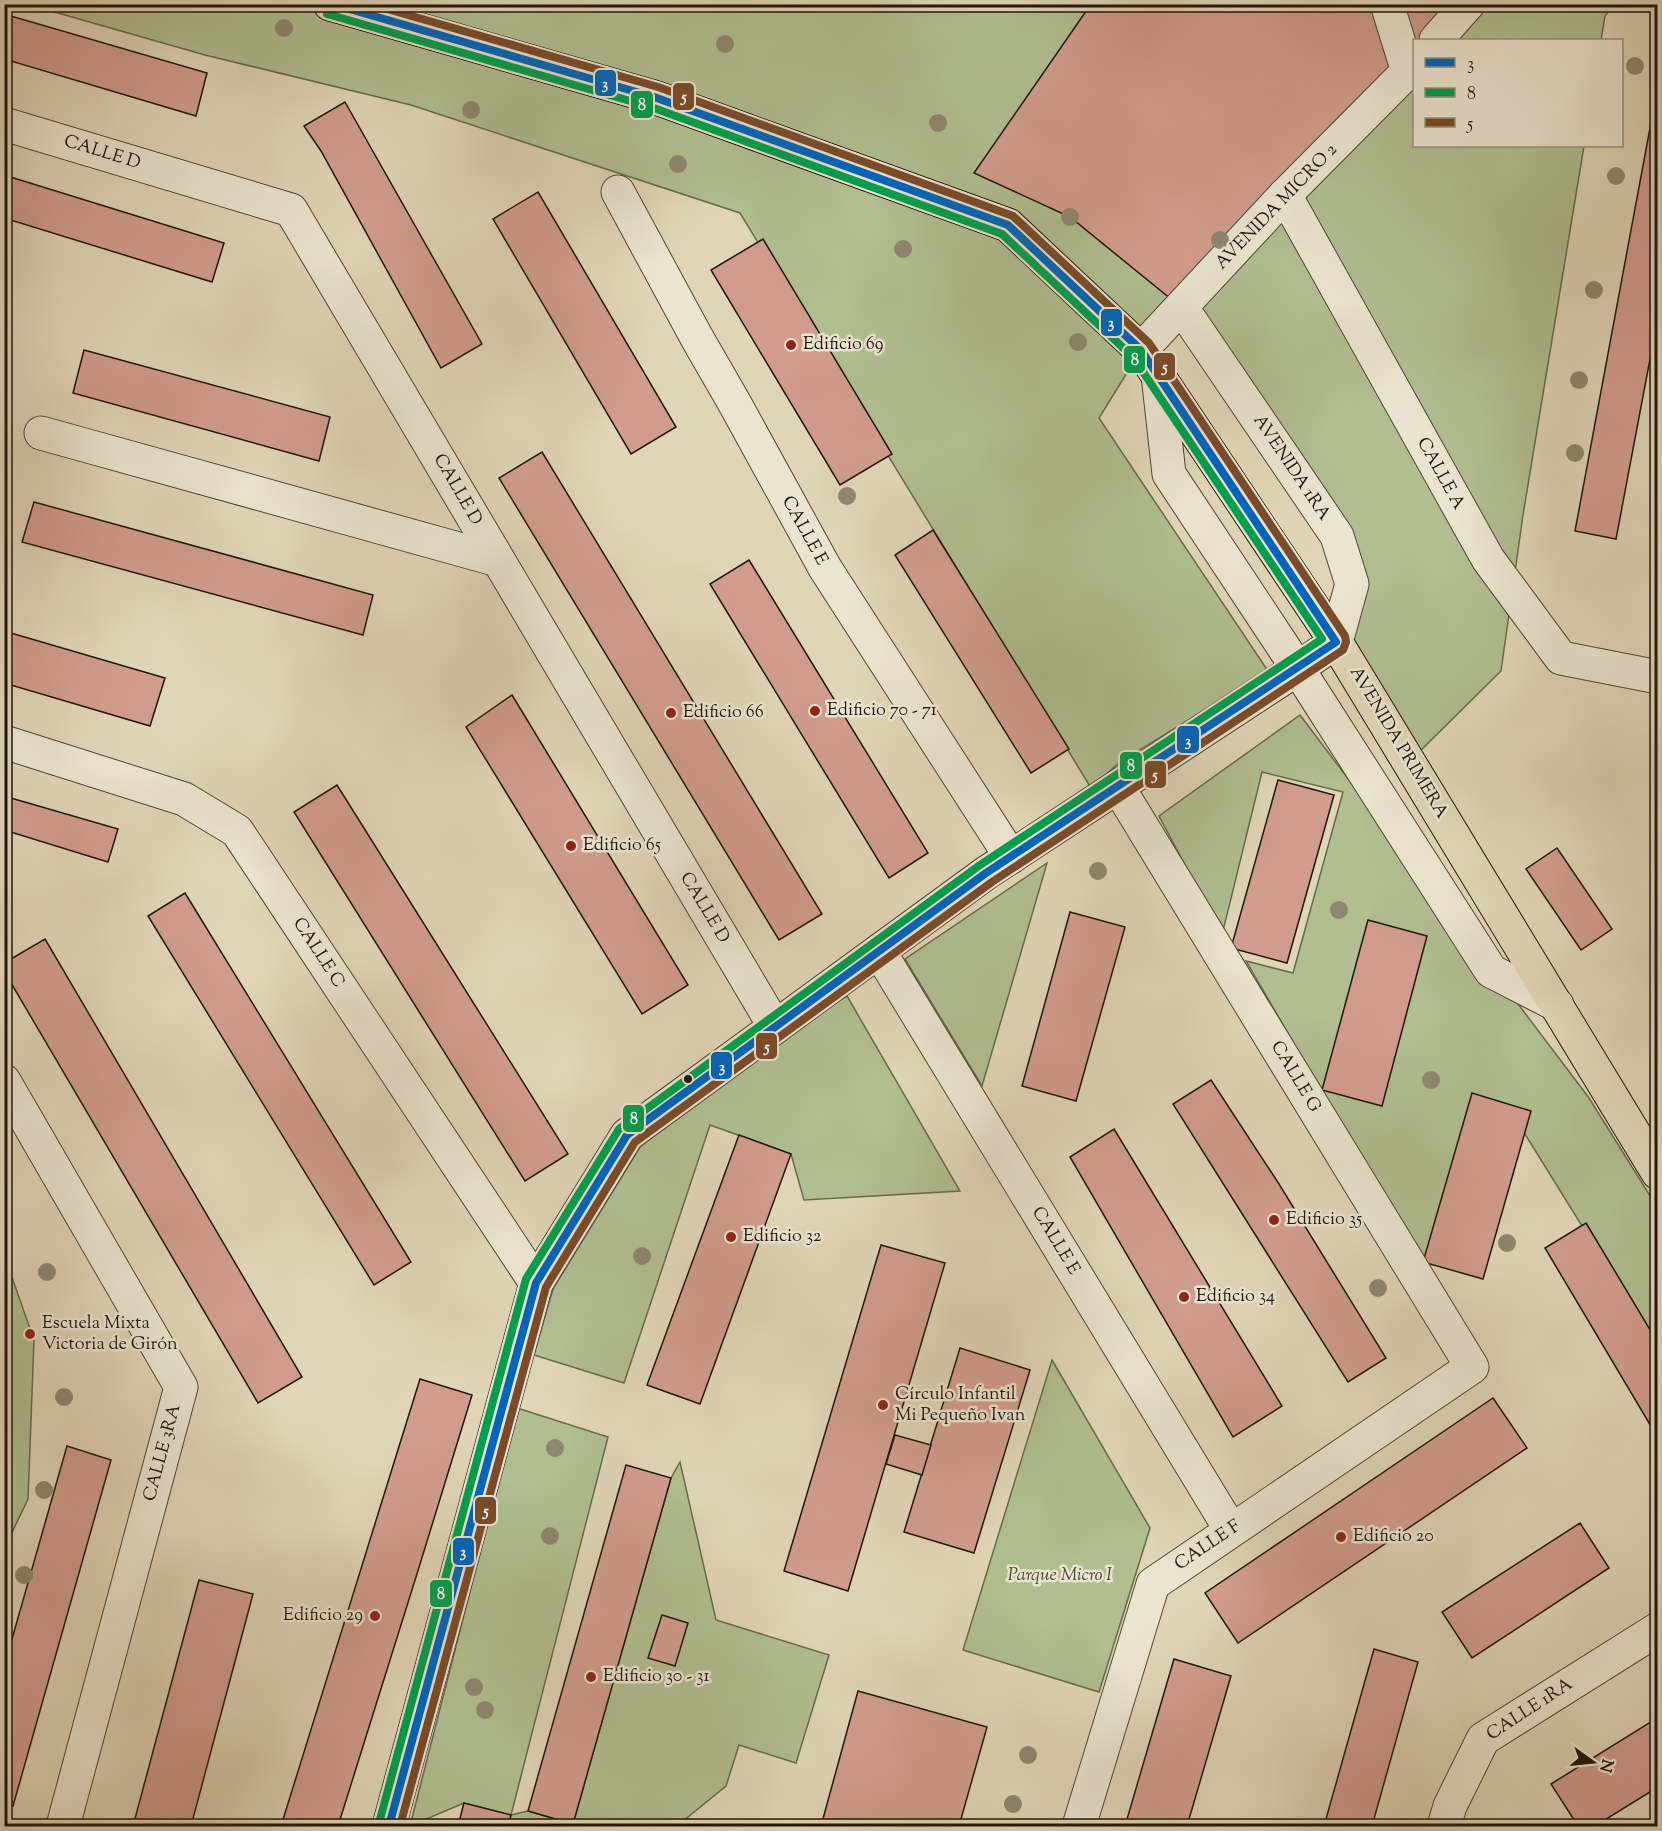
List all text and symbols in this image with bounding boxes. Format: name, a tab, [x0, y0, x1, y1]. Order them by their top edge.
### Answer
legend	[1413, 39, 1623, 147]
text: 3	[1467, 52, 1474, 78]
line badge: 3	[594, 69, 617, 97]
text: 3	[602, 74, 609, 97]
line badge: 5	[672, 82, 695, 111]
text: 8	[1467, 82, 1476, 108]
text: 5	[679, 87, 687, 110]
line badge: 8	[630, 90, 654, 119]
text: 8	[638, 95, 646, 118]
text: 5	[1466, 112, 1473, 138]
street label: CALLE D	[60, 129, 144, 177]
street label: AVENIDA MICRO 2	[1210, 138, 1345, 276]
line badge: 3	[1100, 308, 1123, 337]
text: 3	[1108, 313, 1115, 336]
place label: Edificio 69	[803, 332, 884, 358]
marker: Edificio 69	[784, 338, 798, 352]
line badge: 8	[1123, 345, 1146, 374]
text: 8	[1131, 350, 1139, 373]
line badge: 5	[1153, 352, 1176, 381]
text: 5	[1160, 357, 1168, 380]
street label: AVENIDA 1RA	[1246, 410, 1336, 527]
street label: CALLE A	[1409, 433, 1471, 515]
street label: CALLE D	[426, 449, 488, 531]
street label: CALLE E	[774, 492, 834, 570]
street label: AVENIDA PRIMERA	[1342, 662, 1454, 824]
place label: Edificio 70 - 71	[827, 698, 937, 724]
place label: Edificio 66	[683, 700, 764, 726]
marker: Edificio 70 - 71	[808, 704, 822, 718]
marker: Edificio 66	[664, 706, 678, 720]
line badge: 3	[1176, 725, 1200, 754]
text: 3	[1185, 731, 1192, 754]
line badge: 8	[1119, 751, 1143, 780]
text: 8	[1127, 756, 1135, 779]
line badge: 5	[1144, 760, 1167, 789]
text: 5	[1150, 765, 1158, 788]
place label: Edificio 65	[583, 833, 661, 859]
marker: Edificio 65	[564, 839, 578, 853]
street label: CALLE D	[673, 867, 735, 949]
street label: CALLE C	[286, 913, 350, 993]
line badge: 5	[755, 1032, 778, 1060]
street label: CALLE G	[1263, 1036, 1327, 1118]
text: 5	[762, 1037, 770, 1060]
line badge: 3	[710, 1051, 733, 1080]
text: 3	[719, 1057, 726, 1080]
unlabelled marker	[682, 1073, 694, 1085]
line badge: 8	[622, 1104, 645, 1133]
text: 8	[630, 1109, 638, 1132]
street label: CALLE E	[1024, 1202, 1086, 1280]
place label: Edificio 35	[1286, 1207, 1362, 1233]
marker: Edificio 35	[1267, 1213, 1281, 1227]
place label: Edificio 32	[743, 1224, 822, 1250]
marker: Edificio 32	[724, 1230, 738, 1244]
place label: Edificio 34	[1196, 1284, 1275, 1310]
marker: Edificio 34	[1177, 1290, 1191, 1304]
place label: Escuela Mixta Victoria de Girón	[42, 1311, 178, 1358]
marker: Escuela Mixta Victoria de Girón	[23, 1327, 37, 1341]
place label: Círculo Infantil Mi Pequeño Ivan	[895, 1382, 1026, 1429]
marker: Círculo Infantil Mi Pequeño Ivan	[876, 1398, 890, 1412]
street label: CALLE 3RA	[138, 1401, 189, 1504]
line badge: 5	[474, 1496, 497, 1525]
text: 5	[481, 1501, 489, 1524]
street label: CALLE F	[1170, 1514, 1246, 1578]
place label: Edificio 20	[1353, 1524, 1434, 1550]
marker: Edificio 20	[1334, 1530, 1348, 1544]
line badge: 3	[452, 1537, 475, 1566]
text: 3	[460, 1542, 467, 1565]
park label: Parque Micro I	[1008, 1563, 1112, 1589]
line badge: 8	[429, 1579, 453, 1608]
text: 8	[437, 1584, 445, 1607]
place label: Edificio 29	[283, 1603, 363, 1629]
marker: Edificio 29	[368, 1609, 382, 1623]
place label: Edificio 30 - 31	[603, 1664, 710, 1690]
marker: Edificio 30 - 31	[584, 1670, 598, 1684]
street label: CALLE 1RA	[1482, 1672, 1579, 1748]
north arrow	[1563, 1732, 1623, 1792]
text: N	[1592, 1756, 1618, 1775]

